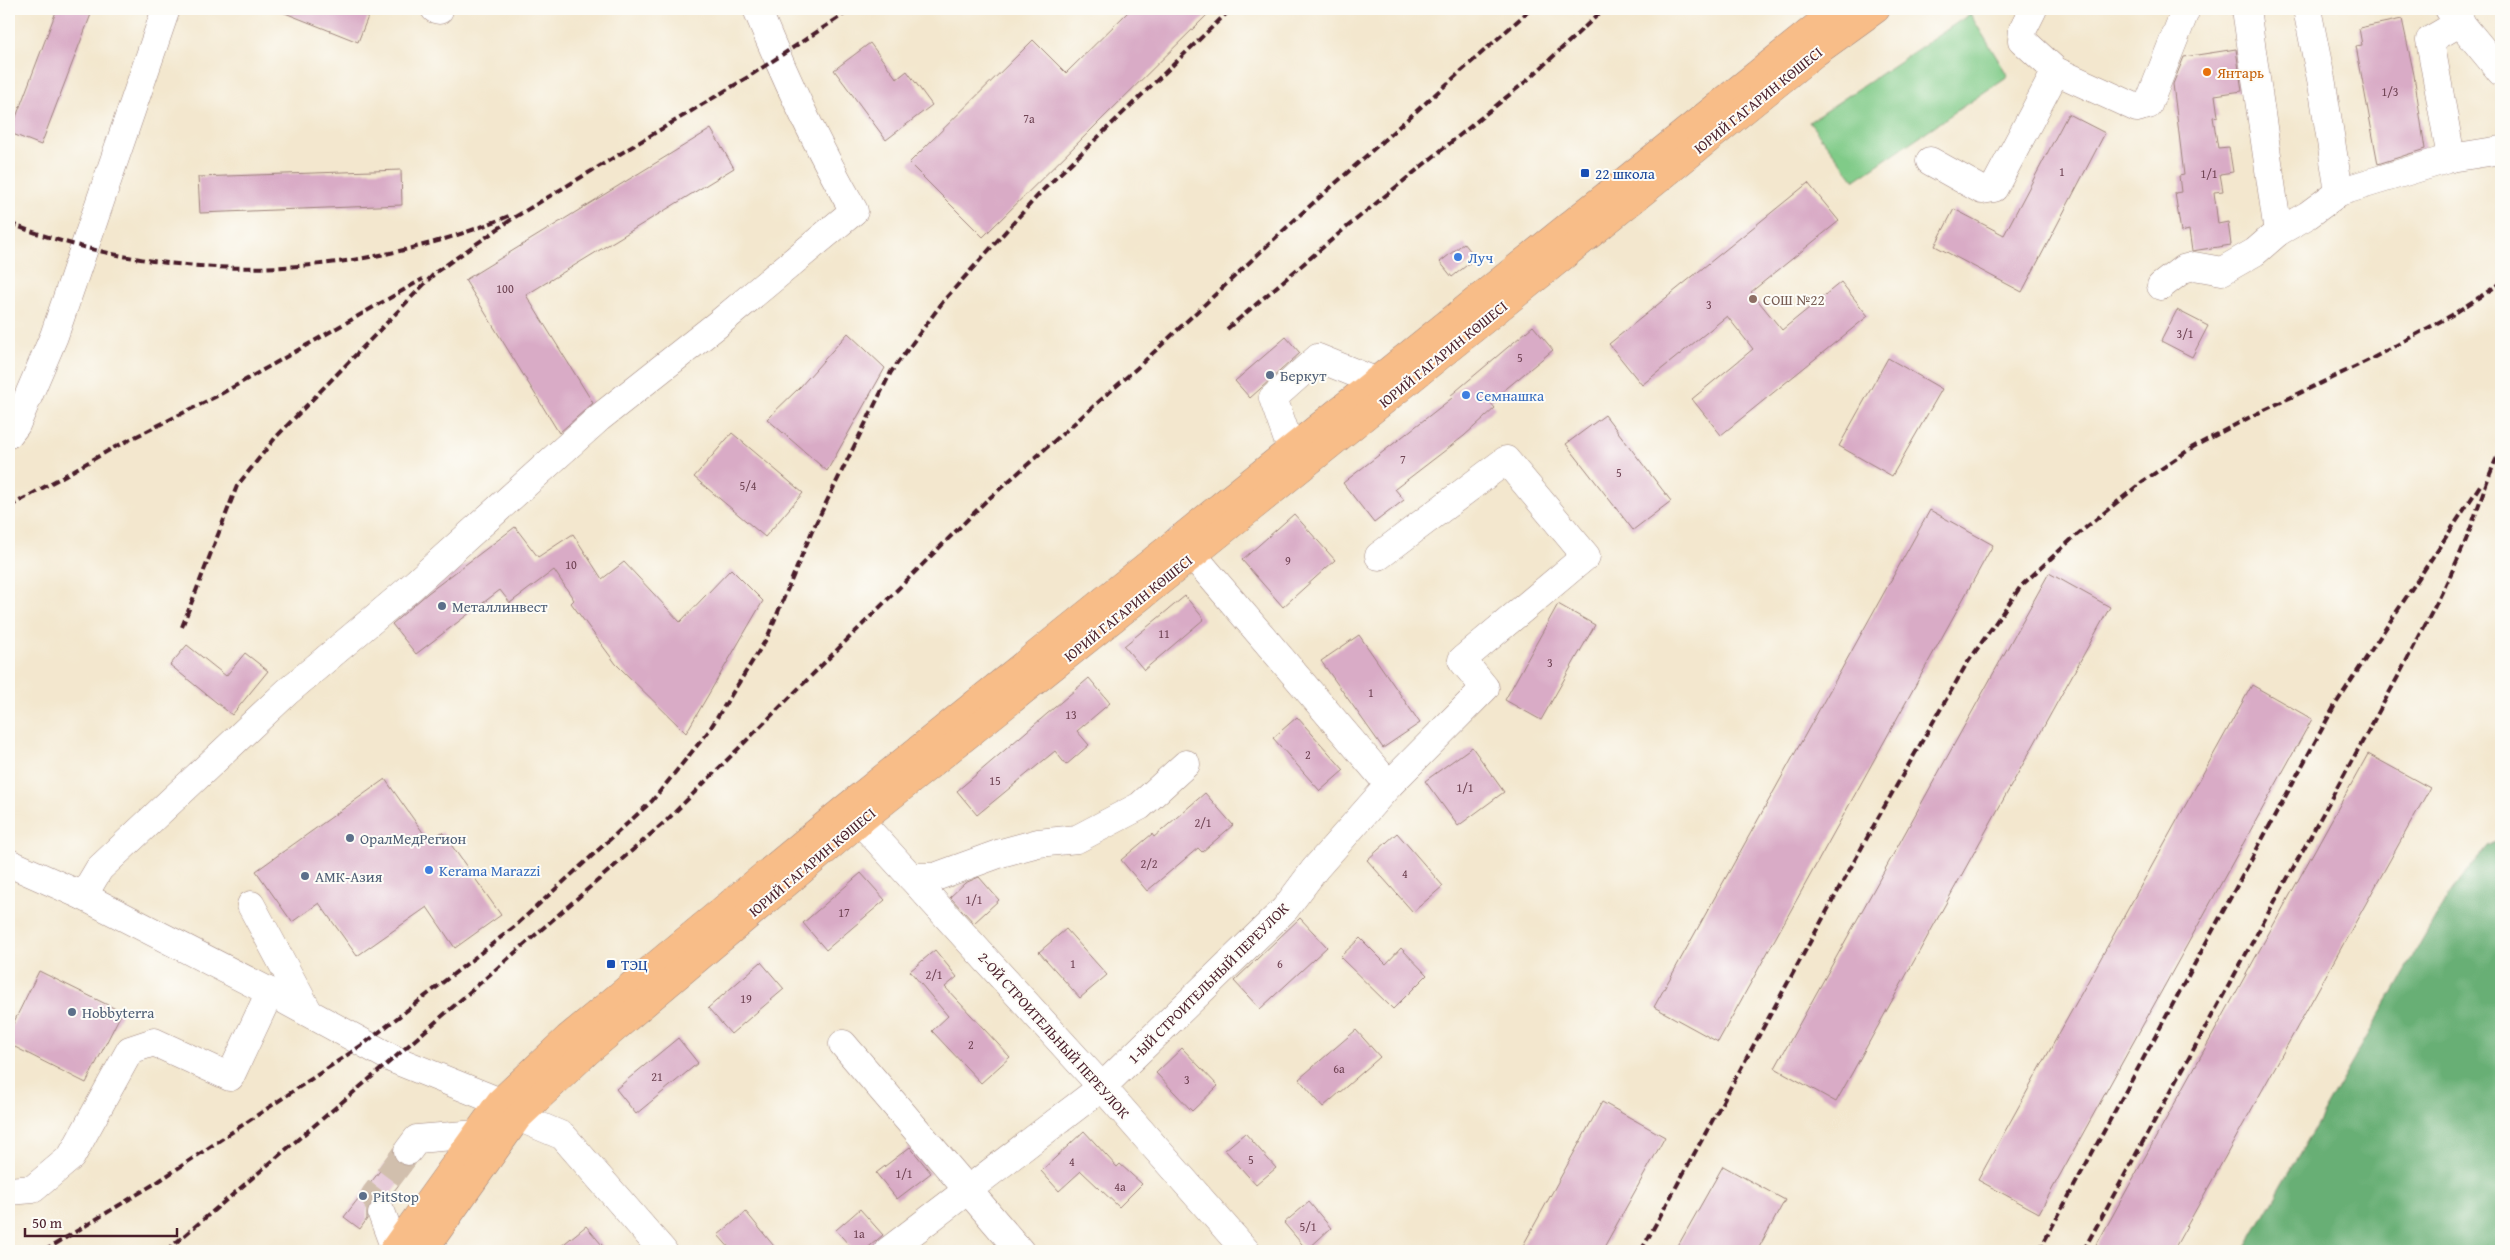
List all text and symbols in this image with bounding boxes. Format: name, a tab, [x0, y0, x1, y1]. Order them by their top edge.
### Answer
street label: ЮРИЙ ГАГАРИН КӨШЕСІ	[1689, 42, 1827, 158]
place label: Янтарь	[2216, 62, 2264, 83]
marker: Янтарь	[2201, 66, 2213, 78]
house number: 1/3	[2381, 83, 2399, 100]
house number: 7а	[1023, 110, 1035, 127]
place label: 22 школа	[1595, 163, 1656, 184]
house number: 1	[2059, 163, 2065, 180]
house number: 1/1	[2200, 165, 2218, 182]
marker: 22 школа	[1579, 167, 1591, 179]
place label: Луч	[1468, 247, 1493, 268]
marker: Луч	[1452, 251, 1464, 263]
house number: 100	[496, 280, 514, 297]
place label: СОШ №22	[1763, 289, 1825, 310]
marker: СОШ №22	[1747, 293, 1759, 305]
street label: ЮРИЙ ГАГАРИН КӨШЕСІ	[1374, 296, 1512, 412]
house number: 3	[1706, 296, 1712, 313]
house number: 3/1	[2176, 325, 2194, 342]
house number: 5	[1517, 349, 1523, 366]
place label: Беркут	[1280, 365, 1327, 386]
marker: Беркут	[1264, 369, 1276, 381]
place label: Семнашка	[1476, 385, 1545, 406]
marker: Семнашка	[1460, 389, 1472, 401]
house number: 7	[1400, 451, 1406, 468]
house number: 5	[1616, 464, 1622, 481]
house number: 5/4	[739, 477, 757, 494]
street label: ЮРИЙ ГАГАРИН КӨШЕСІ	[1059, 550, 1197, 666]
house number: 9	[1285, 552, 1291, 569]
house number: 10	[565, 556, 577, 573]
place label: Металлинвест	[452, 596, 548, 617]
marker: Металлинвест	[436, 600, 448, 612]
house number: 11	[1158, 625, 1170, 642]
house number: 3	[1547, 654, 1553, 671]
house number: 1	[1368, 684, 1374, 701]
house number: 13	[1065, 706, 1077, 723]
house number: 2	[1305, 746, 1311, 763]
house number: 15	[989, 772, 1001, 789]
house number: 1/1	[1456, 779, 1474, 796]
street label: ЮРИЙ ГАГАРИН КӨШЕСІ	[744, 803, 880, 921]
house number: 2/1	[1194, 814, 1212, 831]
place label: ОралМедРегион	[360, 828, 467, 849]
marker: ОралМедРегион	[344, 832, 356, 844]
house number: 2/2	[1140, 855, 1158, 872]
place label: Kerama Marazzi	[439, 860, 541, 881]
marker: Kerama Marazzi	[423, 864, 435, 876]
house number: 4	[1402, 865, 1408, 882]
place label: АМК-Азия	[315, 866, 383, 887]
marker: АМК-Азия	[299, 870, 311, 882]
house number: 1/1	[965, 891, 983, 908]
street label: 1-ЫЙ СТРОИТЕЛЬНЫЙ ПЕРЕУЛОК	[1123, 897, 1294, 1068]
house number: 17	[838, 904, 850, 921]
street label: 2-ОЙ СТРОИТЕЛЬНЫЙ ПЕРЕУЛОК	[973, 947, 1135, 1123]
place label: ТЭЦ	[621, 954, 648, 975]
house number: 1	[1070, 955, 1076, 972]
house number: 6	[1277, 955, 1283, 972]
marker: ТЭЦ	[605, 958, 617, 970]
house number: 2/1	[925, 966, 943, 983]
house number: 19	[740, 990, 752, 1007]
place label: Hobbyterra	[82, 1002, 154, 1023]
marker: Hobbyterra	[66, 1006, 78, 1018]
house number: 2	[968, 1036, 974, 1053]
house number: 6а	[1333, 1060, 1345, 1077]
house number: 21	[651, 1068, 663, 1085]
house number: 3	[1184, 1071, 1190, 1088]
house number: 5	[1248, 1151, 1254, 1168]
house number: 4	[1069, 1153, 1075, 1170]
house number: 1/1	[895, 1165, 913, 1182]
house number: 4а	[1114, 1178, 1126, 1195]
place label: PitStop	[373, 1186, 419, 1207]
marker: PitStop	[357, 1190, 369, 1202]
scale bar	[25, 1205, 178, 1237]
text: 50 m	[32, 1212, 63, 1233]
house number: 5/1	[1299, 1218, 1317, 1235]
house number: 1а	[853, 1225, 865, 1242]

